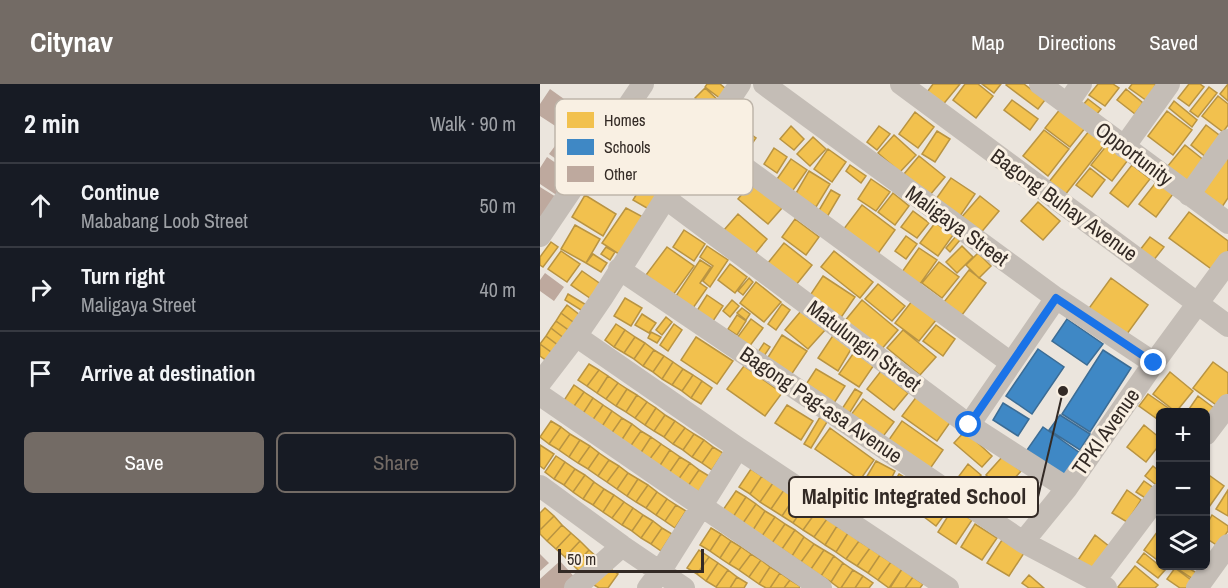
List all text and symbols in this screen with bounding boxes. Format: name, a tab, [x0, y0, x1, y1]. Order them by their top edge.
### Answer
text: Citynav	[30, 23, 113, 61]
text: Map	[971, 28, 1005, 57]
text: Directions	[1038, 28, 1116, 57]
text: Saved	[1149, 28, 1198, 57]
legend	[555, 99, 753, 195]
text: 2 min	[24, 106, 80, 141]
text: Homes	[604, 109, 646, 131]
text: Walk · 90 m	[430, 110, 516, 137]
street label: Opportunity	[1090, 115, 1179, 192]
text: Schools	[604, 136, 651, 158]
street label: Bagong Buhay Avenue	[985, 141, 1144, 268]
text: Other	[604, 163, 637, 185]
text: Continue	[81, 177, 159, 207]
street label: Maligaya Street	[900, 178, 1015, 273]
icon: ahead	[24, 189, 57, 222]
text: 50 m	[480, 192, 516, 219]
text: Mababang Loob Street	[81, 207, 248, 234]
text: Turn right	[81, 261, 165, 291]
icon: right	[24, 273, 57, 306]
text: 40 m	[480, 276, 516, 303]
text: Maligaya Street	[81, 291, 196, 318]
street label: Matulungin Street	[801, 293, 927, 398]
street label: Bagong Pag-asa Avenue	[734, 339, 908, 470]
route end	[1140, 349, 1166, 375]
icon: arrive	[24, 357, 57, 390]
text: Arrive at destination	[81, 358, 255, 388]
street label: TPKI Avenue	[1065, 382, 1146, 481]
map controls	[1156, 408, 1210, 570]
button: +	[1156, 408, 1210, 462]
route start	[955, 411, 981, 437]
button: Save	[24, 432, 264, 493]
button: Share	[276, 432, 516, 493]
button: −	[1156, 462, 1210, 516]
callout: Malpitic Integrated School	[789, 477, 1038, 517]
text: Malpitic Integrated School	[802, 481, 1026, 511]
button: layers	[1156, 516, 1210, 570]
scale bar	[558, 546, 704, 574]
text: 50 m	[567, 548, 596, 570]

